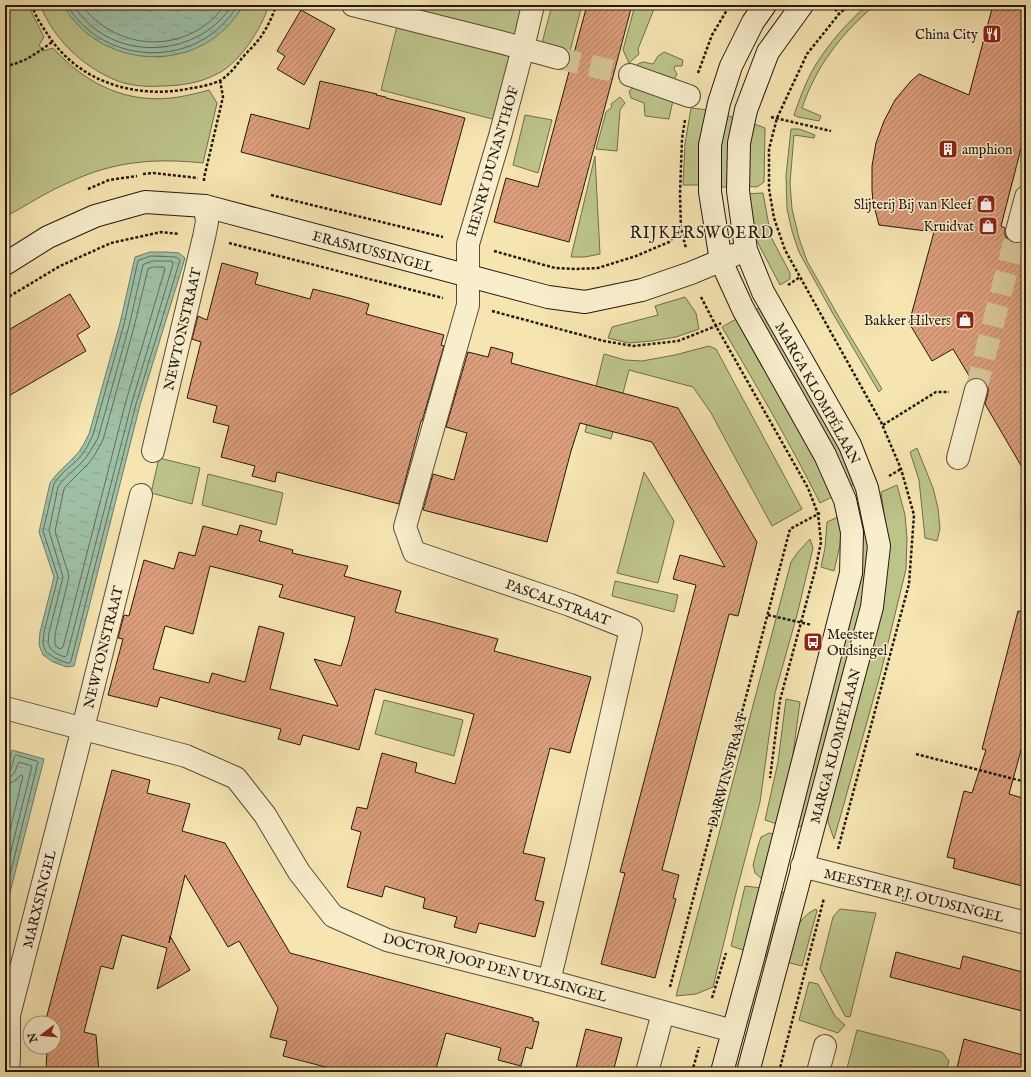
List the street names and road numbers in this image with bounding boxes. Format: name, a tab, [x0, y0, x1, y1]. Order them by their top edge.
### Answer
street label: HENRY DUNANTHOF	[463, 84, 523, 239]
street label: ERASMUSSINGEL	[310, 227, 435, 277]
street label: NEWTONSTRAAT	[160, 265, 206, 392]
street label: MARGA KLOMPÉLAAN	[770, 319, 865, 468]
street label: PASCALSTRAAT	[503, 576, 613, 631]
street label: NEWTONSTRAAT	[80, 583, 128, 710]
street label: MARGA KLOMPÉLAAN	[806, 666, 865, 826]
street label: DARWINSTRAAT	[704, 710, 752, 830]
street label: MARXSINGEL	[19, 848, 61, 950]
street label: MEESTER P.J. OUDSINGEL	[822, 865, 1006, 927]
street label: DOCTOR JOOP DEN UYLSINGEL	[381, 929, 609, 1007]

